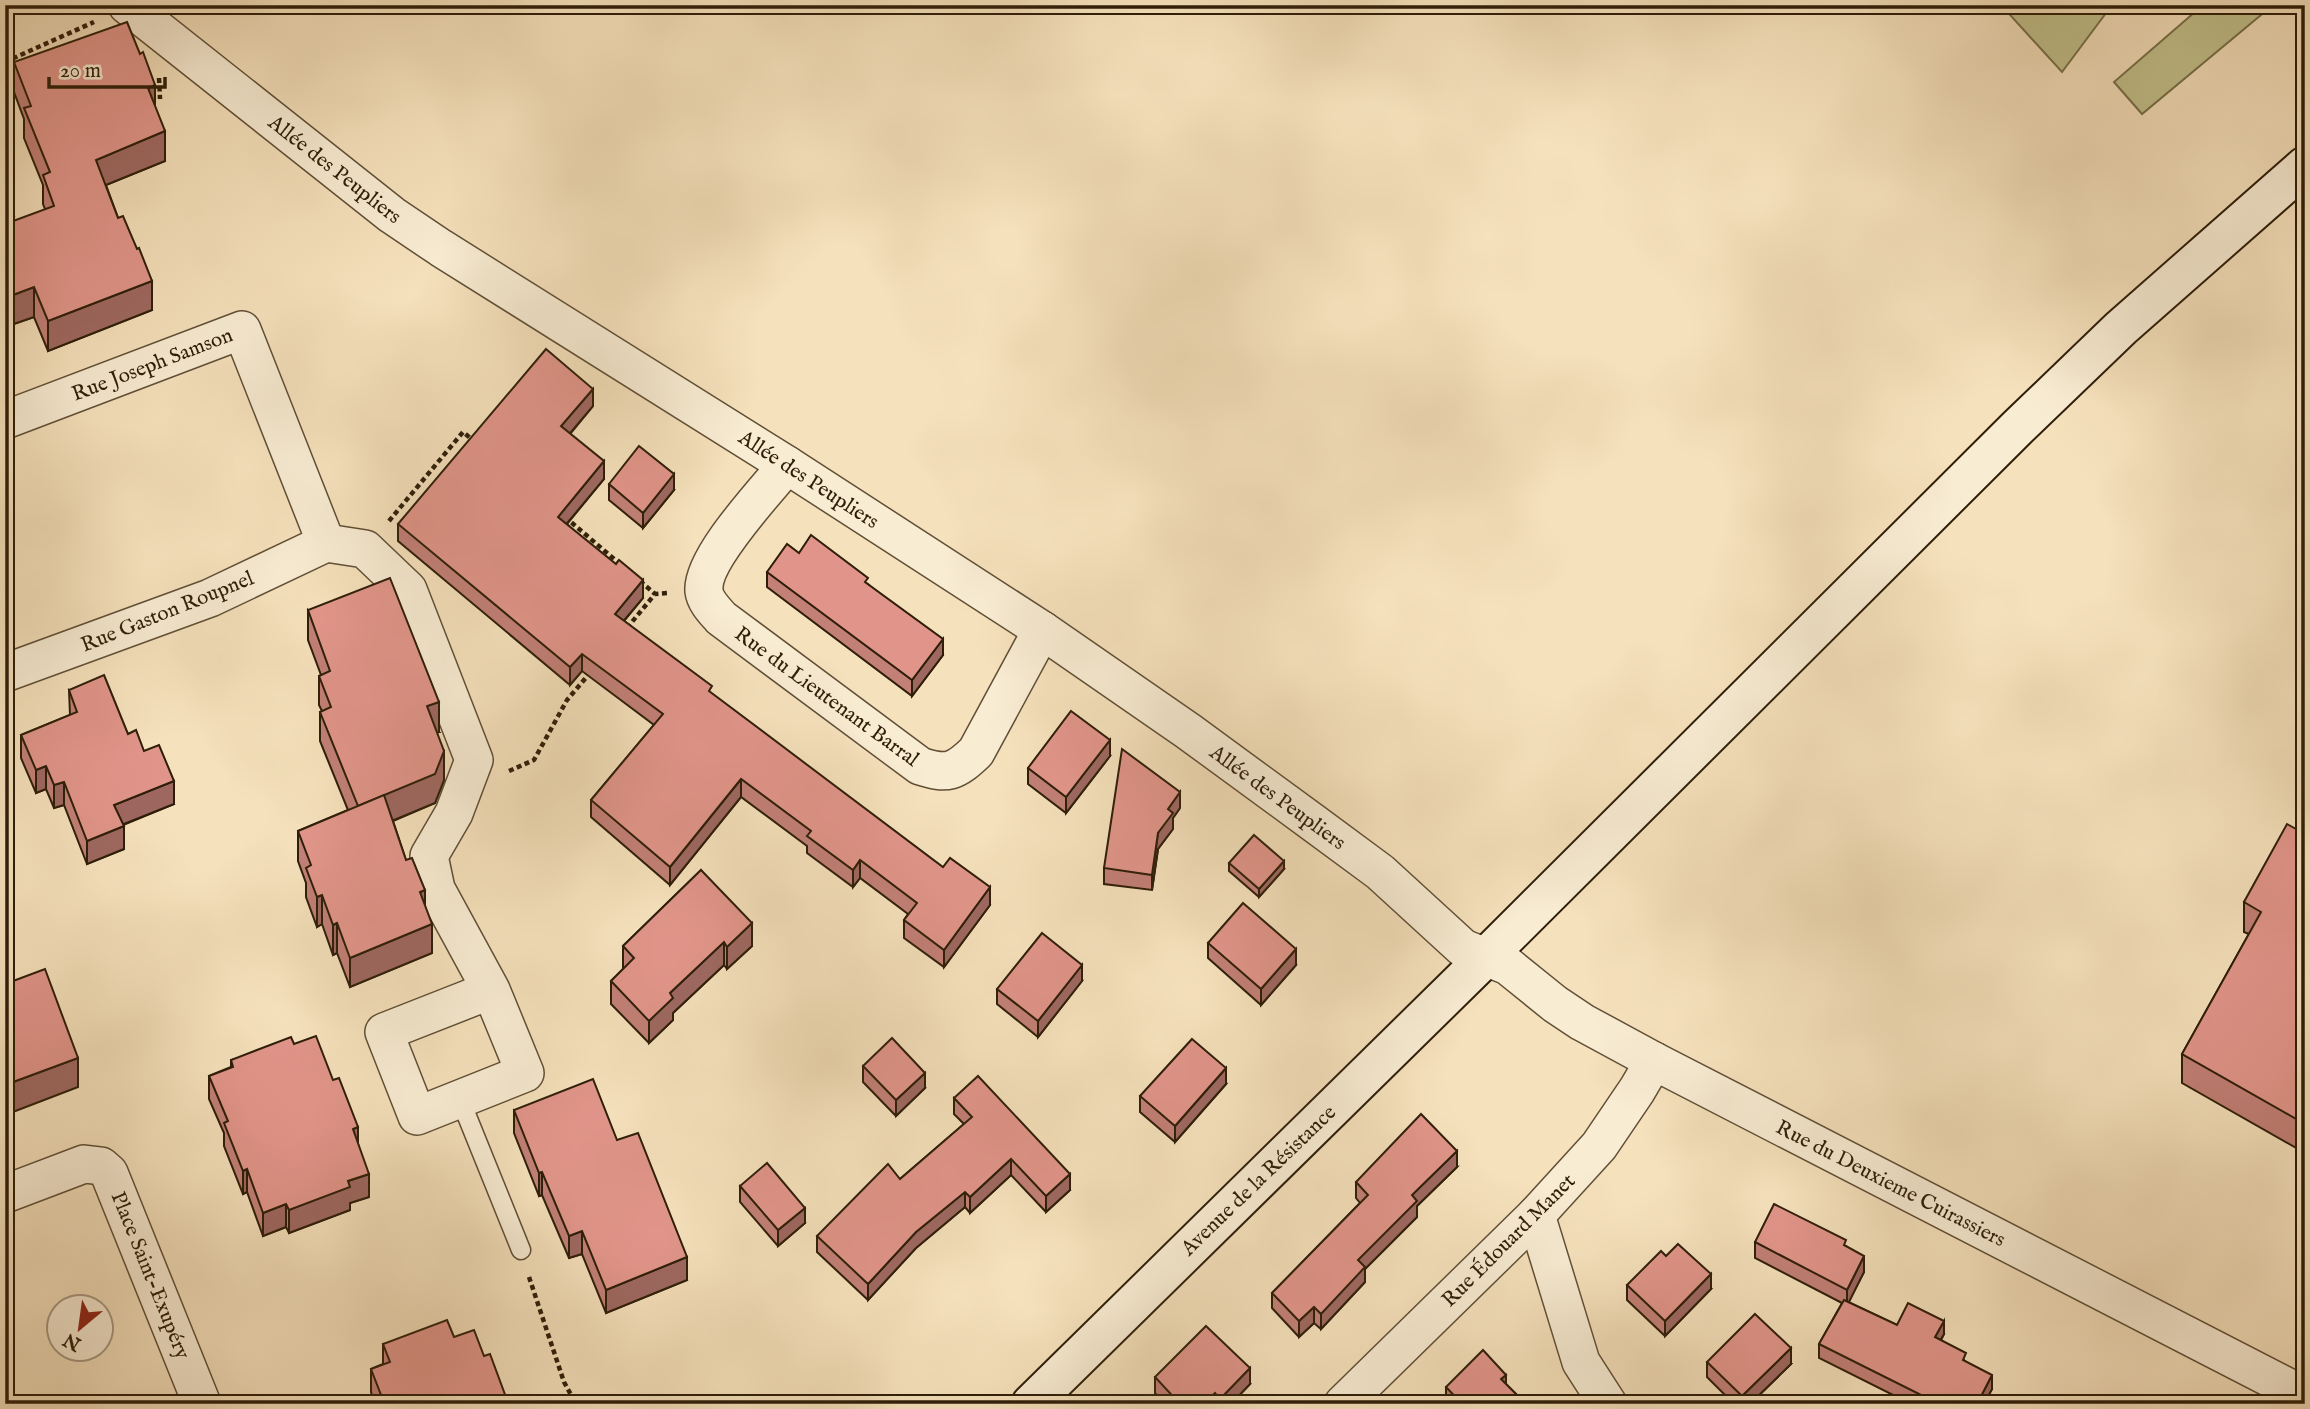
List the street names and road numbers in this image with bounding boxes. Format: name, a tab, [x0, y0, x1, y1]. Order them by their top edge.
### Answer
street label: Allée des Peupliers	[261, 109, 406, 231]
street label: Rue Joseph Samson	[68, 322, 237, 409]
street label: Allée des Peupliers	[732, 424, 883, 536]
street label: Rue Gaston Roupnel	[77, 565, 258, 659]
street label: Rue du Lieutenant Barral	[728, 621, 924, 773]
street label: Allée des Peupliers	[1203, 739, 1351, 857]
street label: Avenue de la Résistance	[1175, 1100, 1343, 1263]
street label: Rue du Deuxieme Cuirassiers	[1771, 1115, 2010, 1254]
street label: Rue Édouard Manet	[1436, 1168, 1582, 1314]
street label: Place Saint-Exupéry	[104, 1188, 196, 1364]

